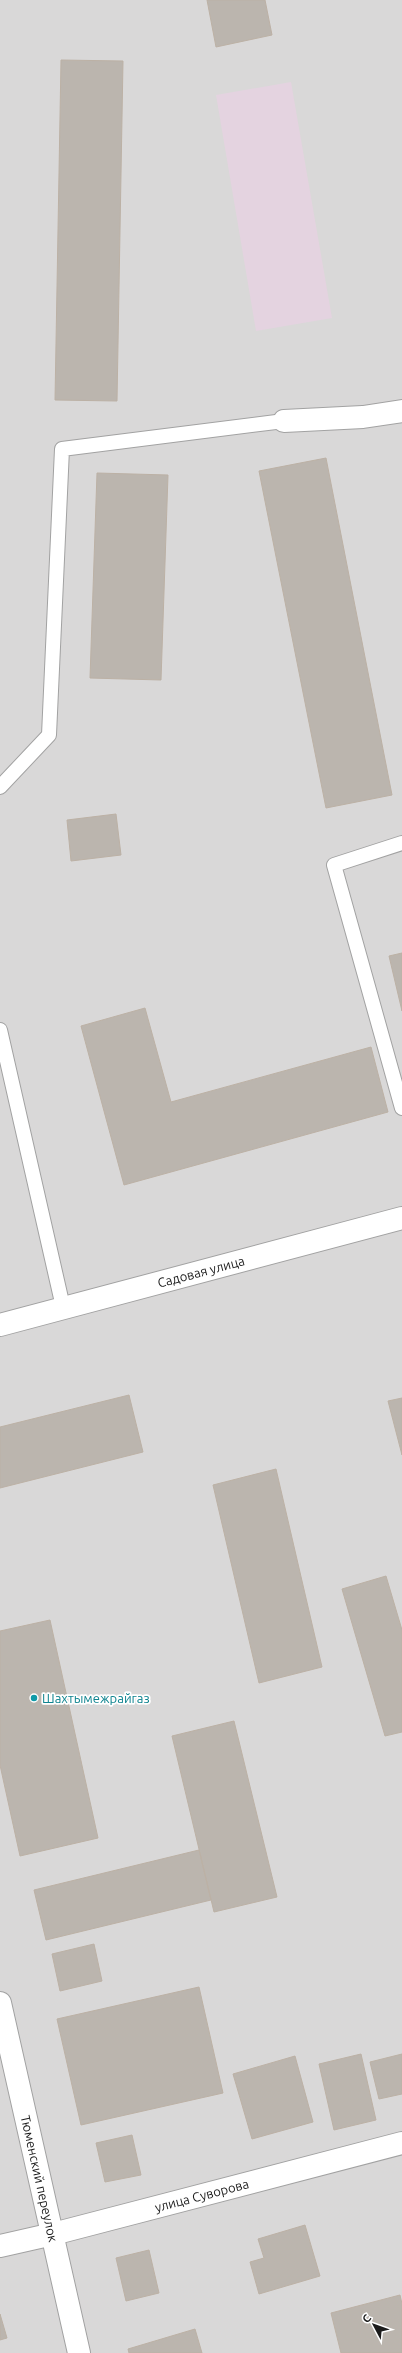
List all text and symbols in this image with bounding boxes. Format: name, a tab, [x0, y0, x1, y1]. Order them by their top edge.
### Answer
street label: Садовая улица	[156, 1253, 246, 1290]
place label: Шахтымежрайгаз	[42, 1691, 150, 1705]
marker: Шахтымежрайгаз	[29, 1693, 39, 1703]
street label: Тюменский переулок	[19, 2114, 61, 2244]
street label: улица Суворова	[153, 2176, 250, 2214]
north arrow	[354, 2305, 394, 2345]
text: С	[360, 2312, 373, 2325]

